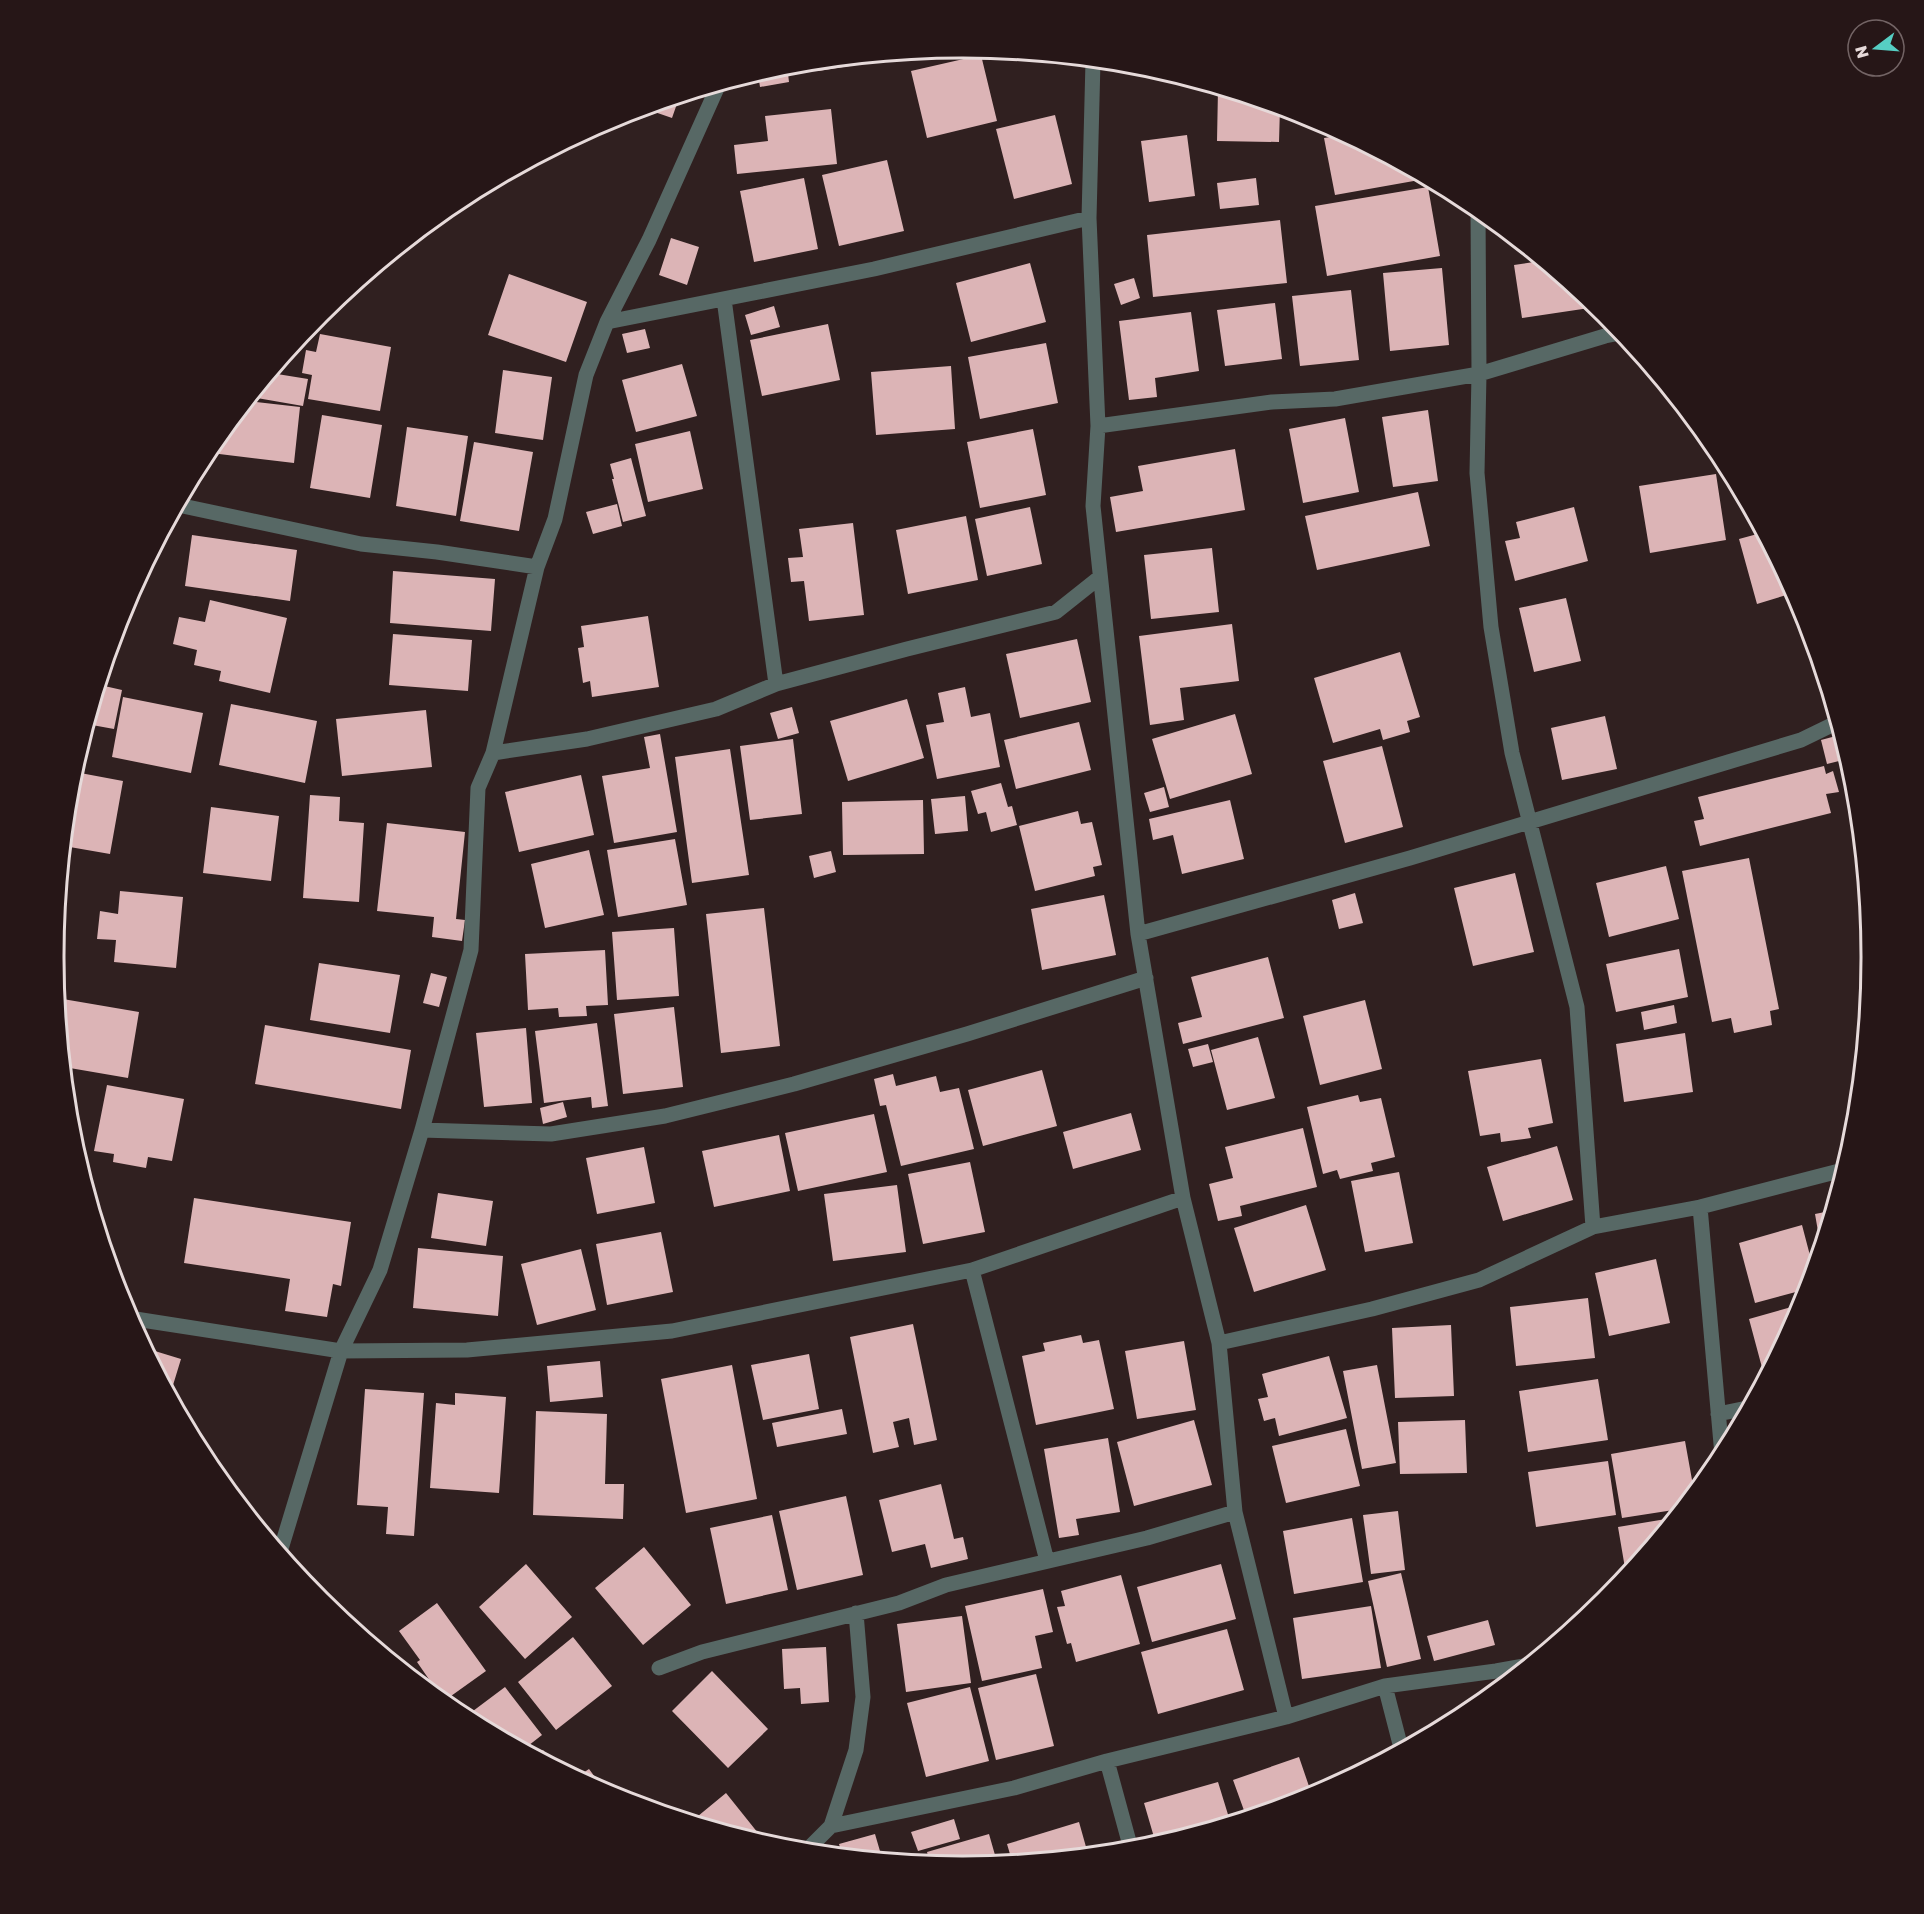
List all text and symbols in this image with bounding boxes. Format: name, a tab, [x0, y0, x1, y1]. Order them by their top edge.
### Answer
north arrow	[1846, 18, 1906, 78]
text: N	[1850, 44, 1873, 61]

